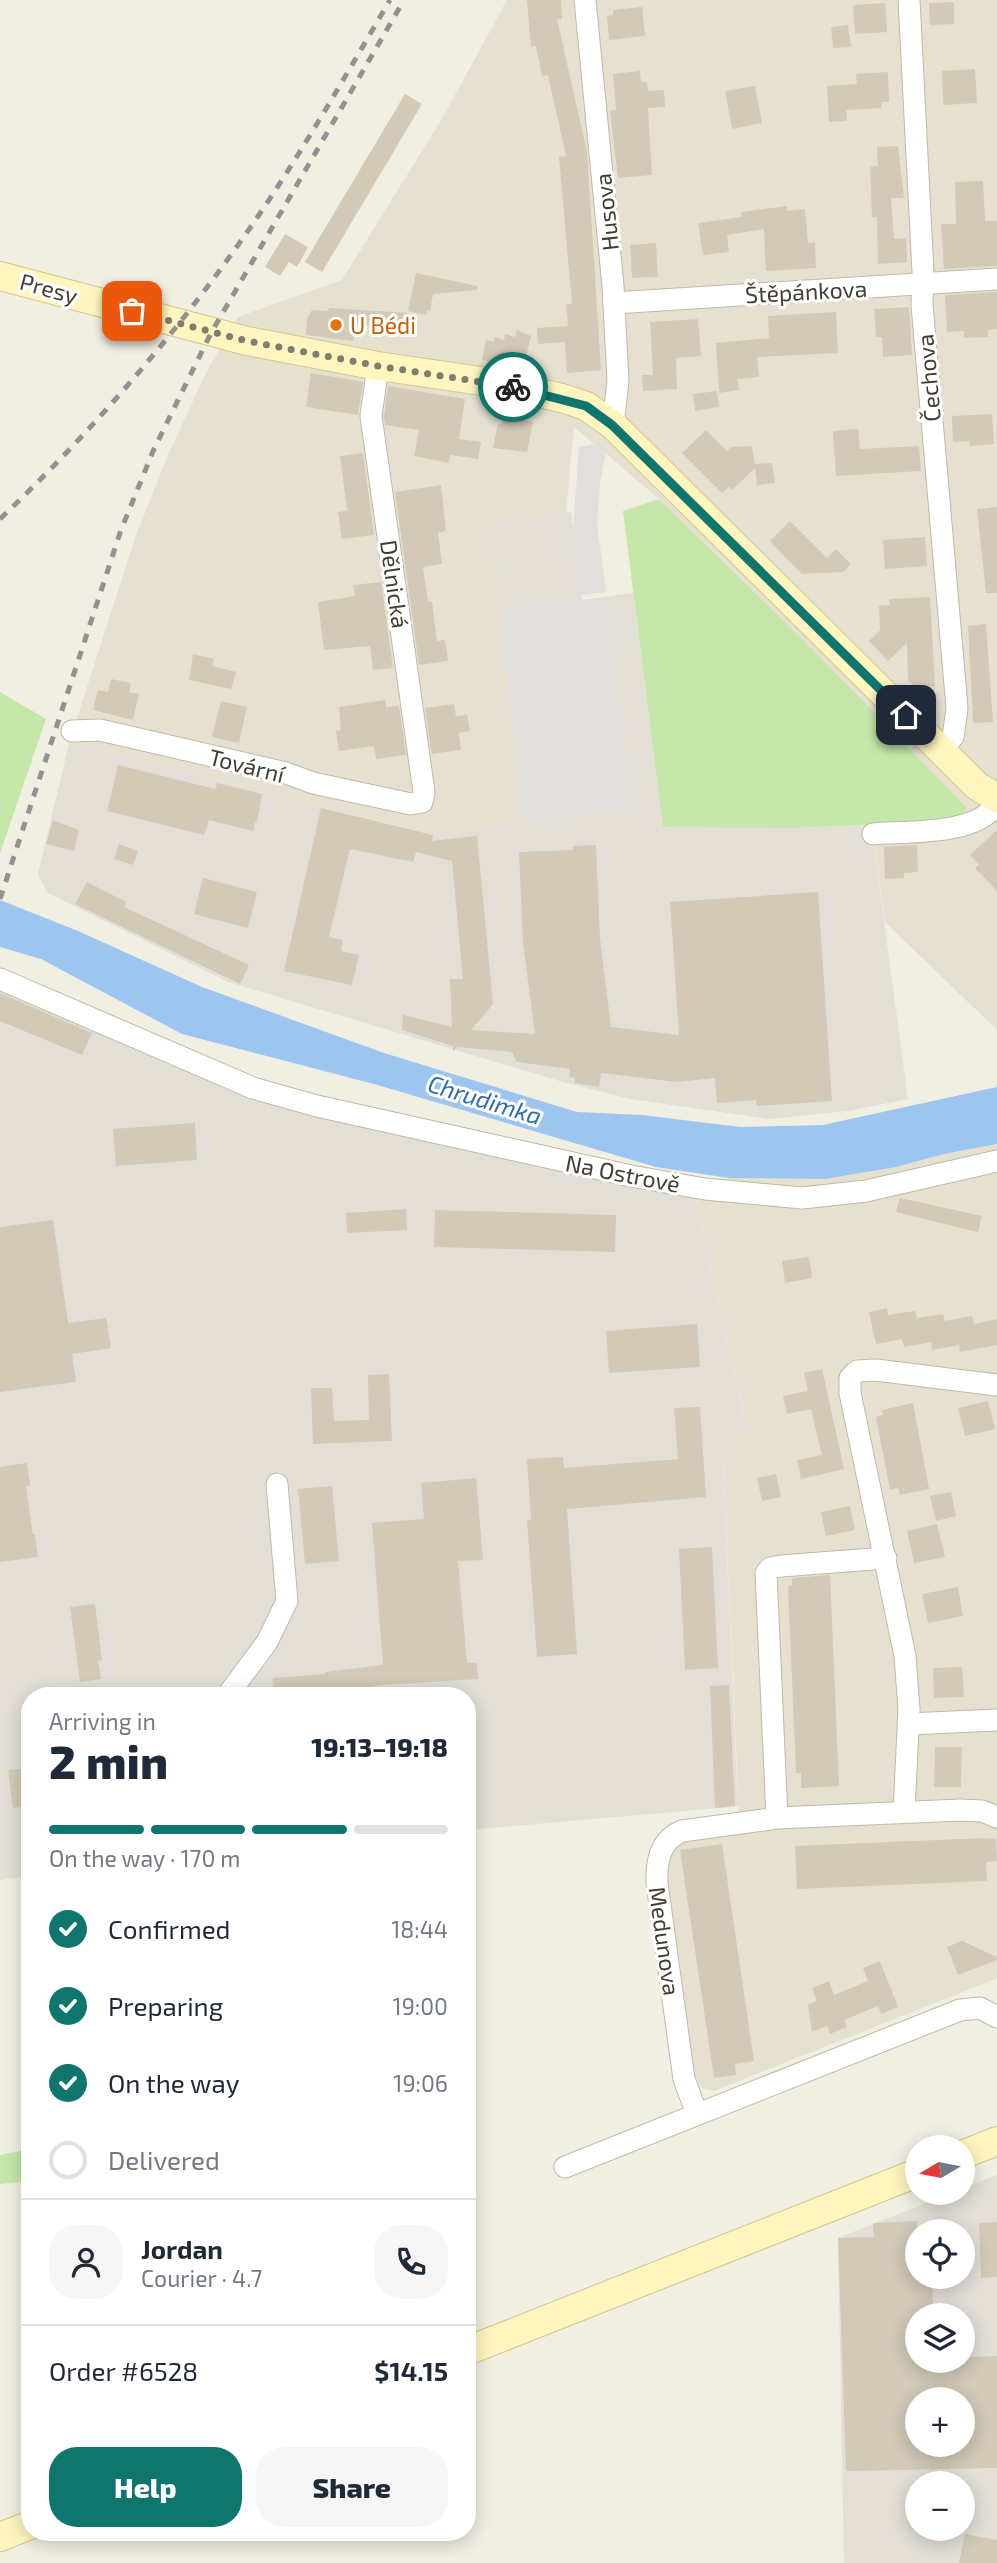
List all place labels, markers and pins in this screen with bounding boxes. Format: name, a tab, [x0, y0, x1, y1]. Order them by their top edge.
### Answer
pin	[102, 281, 162, 341]
place label: U Bédi	[350, 311, 416, 339]
marker: U Bédi	[328, 317, 344, 333]
pin	[876, 685, 936, 745]

